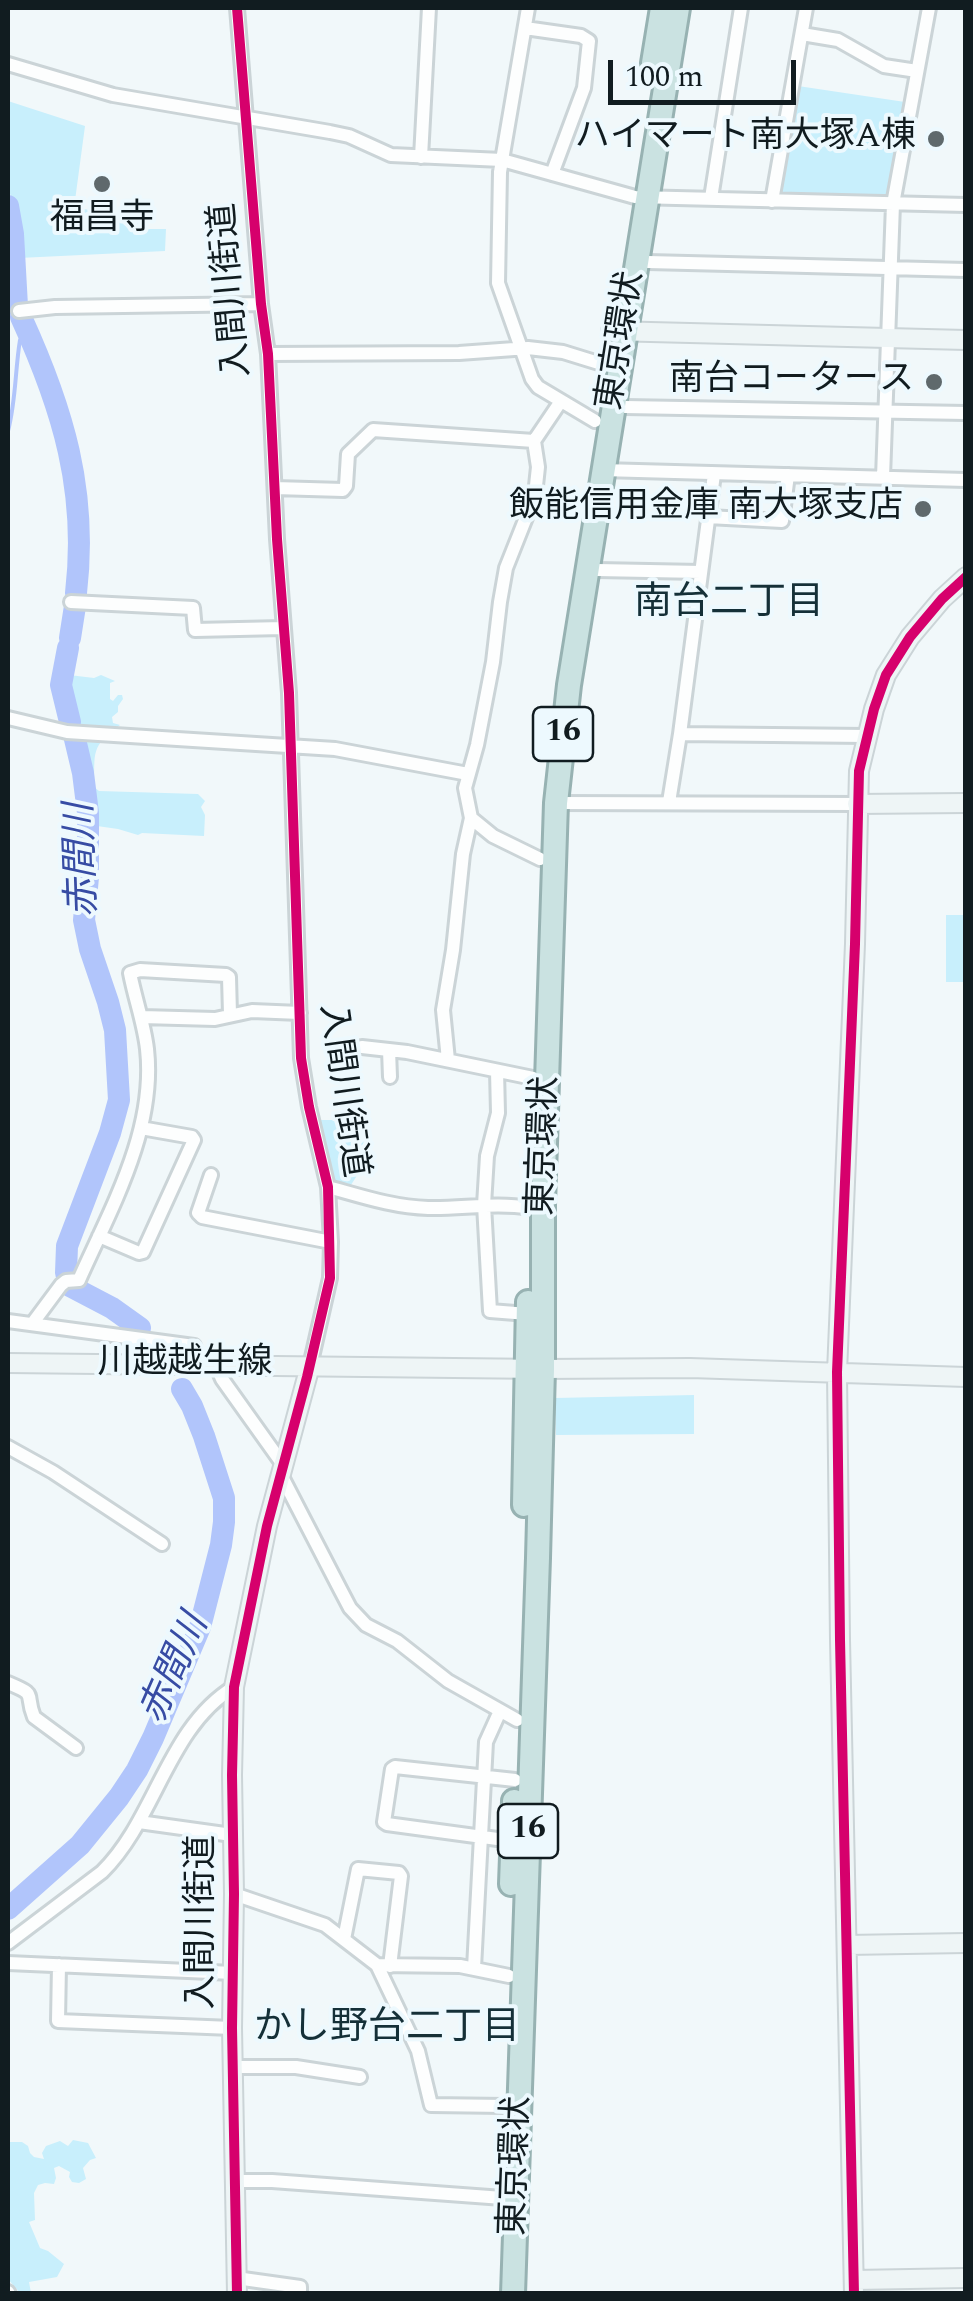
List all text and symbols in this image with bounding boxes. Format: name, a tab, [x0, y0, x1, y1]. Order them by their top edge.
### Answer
scale bar	[613, 40, 800, 102]
text: 100 m	[625, 54, 703, 100]
place label: ハイマート南大塚A棟	[575, 118, 916, 160]
marker: ハイマート南大塚A棟	[925, 128, 947, 150]
marker: 福昌寺	[91, 173, 113, 195]
place label: 福昌寺	[50, 200, 154, 242]
street label: 入間川街道	[204, 201, 262, 379]
street label: 東京環状	[591, 269, 655, 413]
place label: 南台コータース	[669, 361, 914, 403]
marker: 南台コータース	[923, 371, 945, 393]
place label: 飯能信用金庫 南大塚支店	[509, 488, 903, 530]
marker: 飯能信用金庫 南大塚支店	[912, 498, 934, 520]
district label: 南台二丁目	[634, 583, 824, 629]
road number: 16	[533, 707, 593, 761]
water label: 赤間川	[60, 802, 110, 918]
street label: 入間川街道	[308, 1001, 374, 1181]
street label: 東京環状	[523, 1075, 569, 1217]
street label: 川越越生線	[98, 1344, 272, 1386]
water label: 赤間川	[133, 1609, 221, 1731]
road number: 16	[498, 1804, 558, 1858]
street label: 入間川街道	[183, 1835, 225, 2009]
district label: かし野台二丁目	[254, 2008, 520, 2054]
street label: 東京環状	[495, 2095, 541, 2237]

